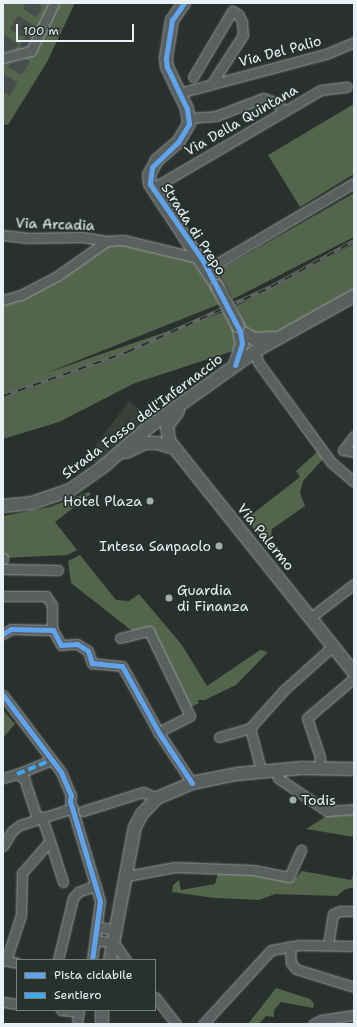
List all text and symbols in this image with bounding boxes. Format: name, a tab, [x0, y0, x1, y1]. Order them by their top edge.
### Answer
scale bar	[18, 16, 136, 42]
text: 100 m	[23, 23, 59, 39]
street label: Via Del Palio	[237, 32, 323, 70]
street label: Via Della Quintana	[182, 81, 300, 159]
street label: Strada di Prepo	[158, 180, 230, 278]
street label: Via Arcadia	[15, 214, 95, 234]
street label: Strada Fosso dell'Infernaccio	[58, 350, 226, 482]
place label: Hotel Plaza	[63, 493, 142, 509]
marker: Hotel Plaza	[145, 496, 155, 506]
street label: Via Palermo	[234, 500, 298, 574]
place label: Intesa Sanpaolo	[99, 538, 211, 554]
marker: Intesa Sanpaolo	[214, 541, 224, 551]
place label: Guardia di Finanza	[177, 582, 248, 614]
marker: Guardia di Finanza	[164, 593, 174, 603]
place label: Todis	[301, 792, 336, 808]
marker: Todis	[288, 795, 298, 805]
legend	[16, 959, 156, 1011]
text: Pista ciclabile	[54, 967, 133, 983]
text: Sentiero	[54, 987, 101, 1003]

